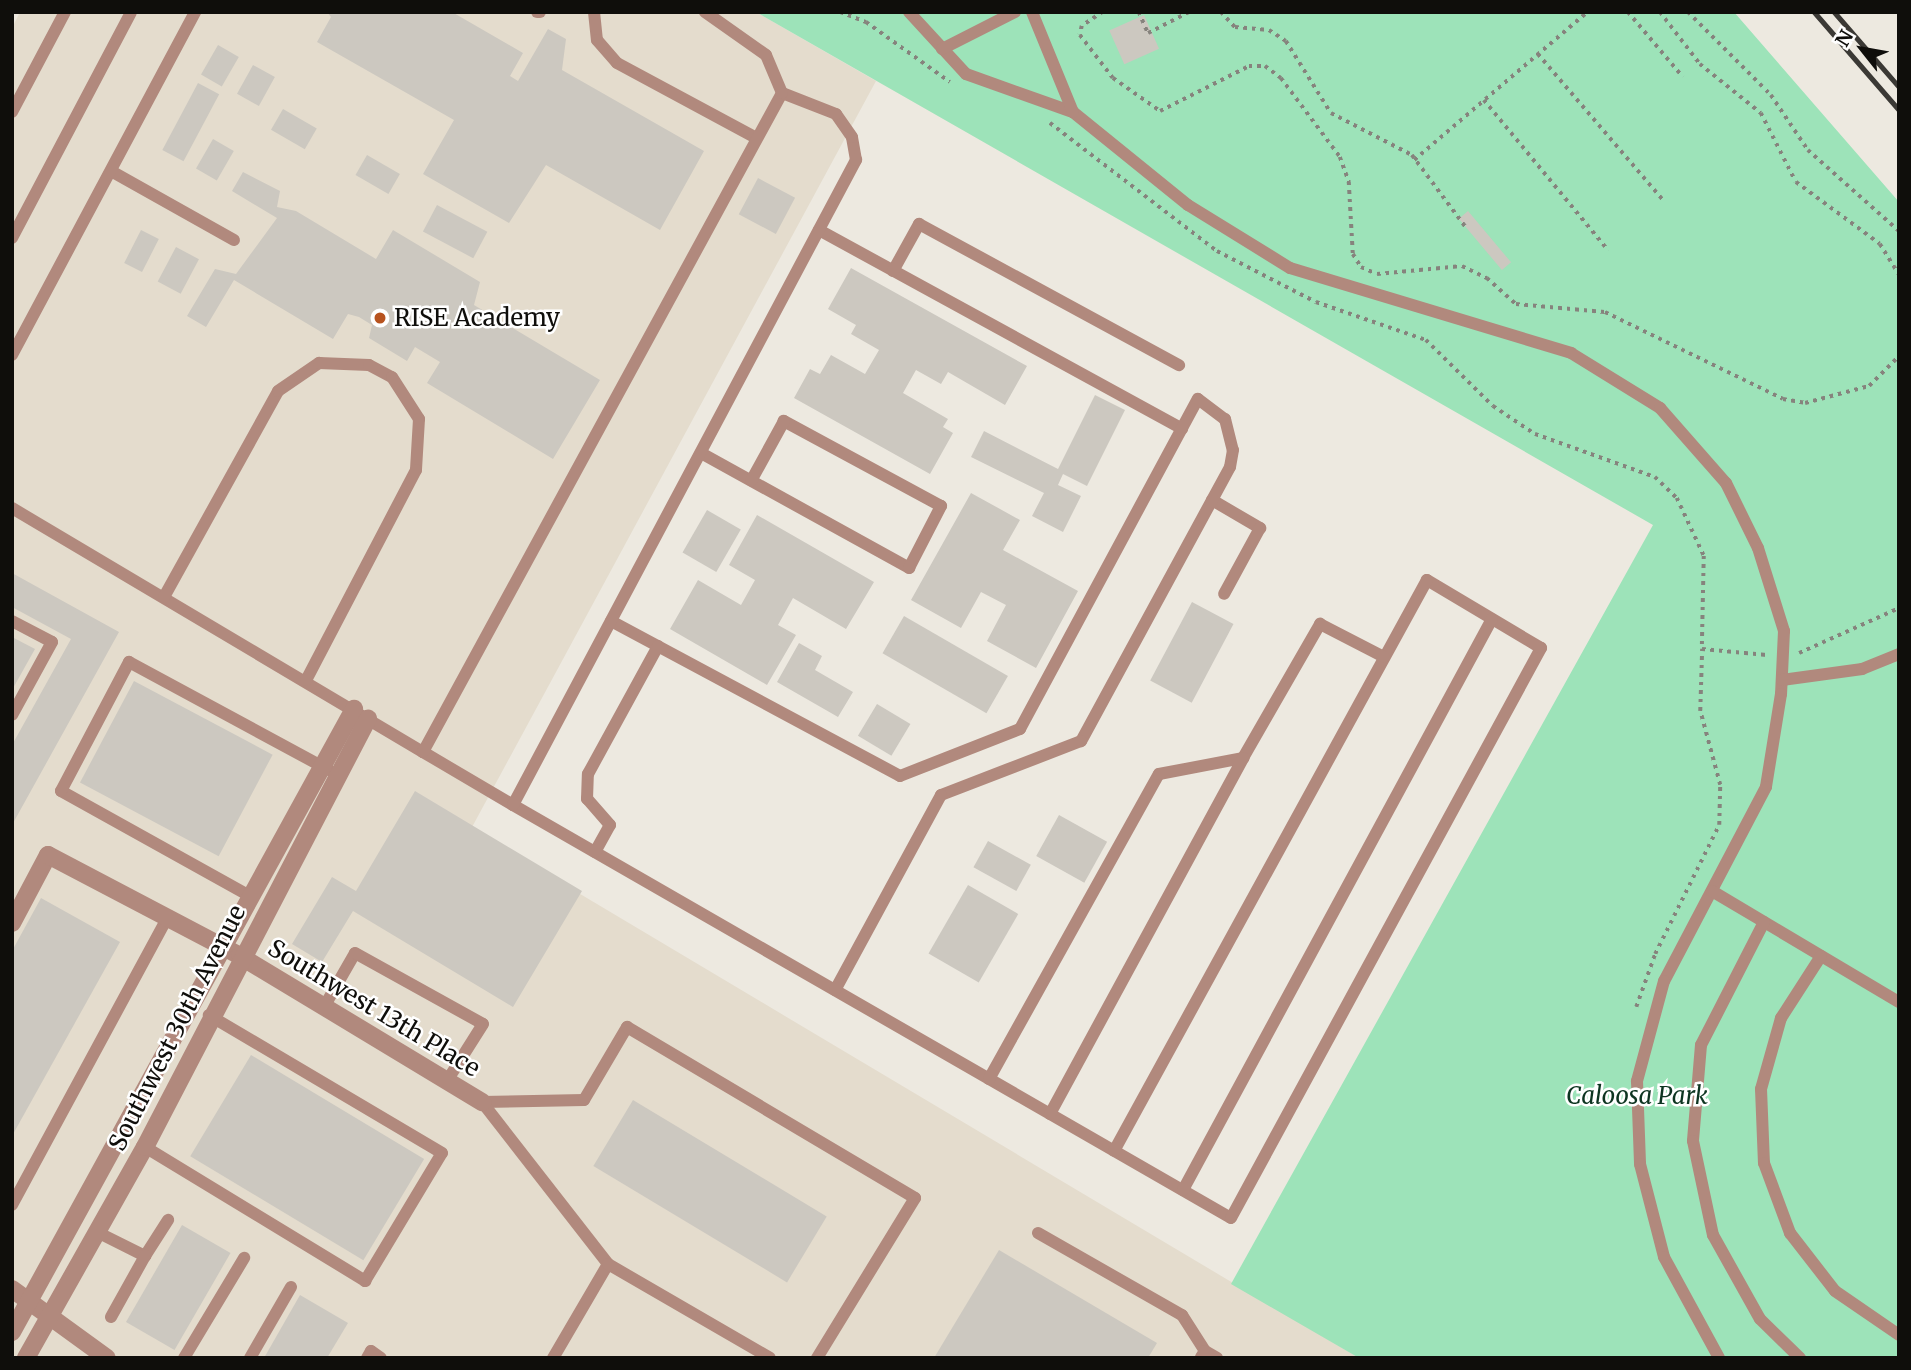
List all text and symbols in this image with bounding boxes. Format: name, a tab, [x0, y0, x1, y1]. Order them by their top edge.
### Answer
north arrow	[1827, 14, 1897, 84]
text: N	[1830, 26, 1858, 51]
place label: RISE Academy	[394, 304, 560, 332]
marker: RISE Academy	[372, 310, 388, 326]
street label: Southwest 30th Avenue	[103, 900, 251, 1156]
street label: Southwest 13th Place	[263, 933, 485, 1083]
park label: Caloosa Park	[1566, 1082, 1708, 1110]

